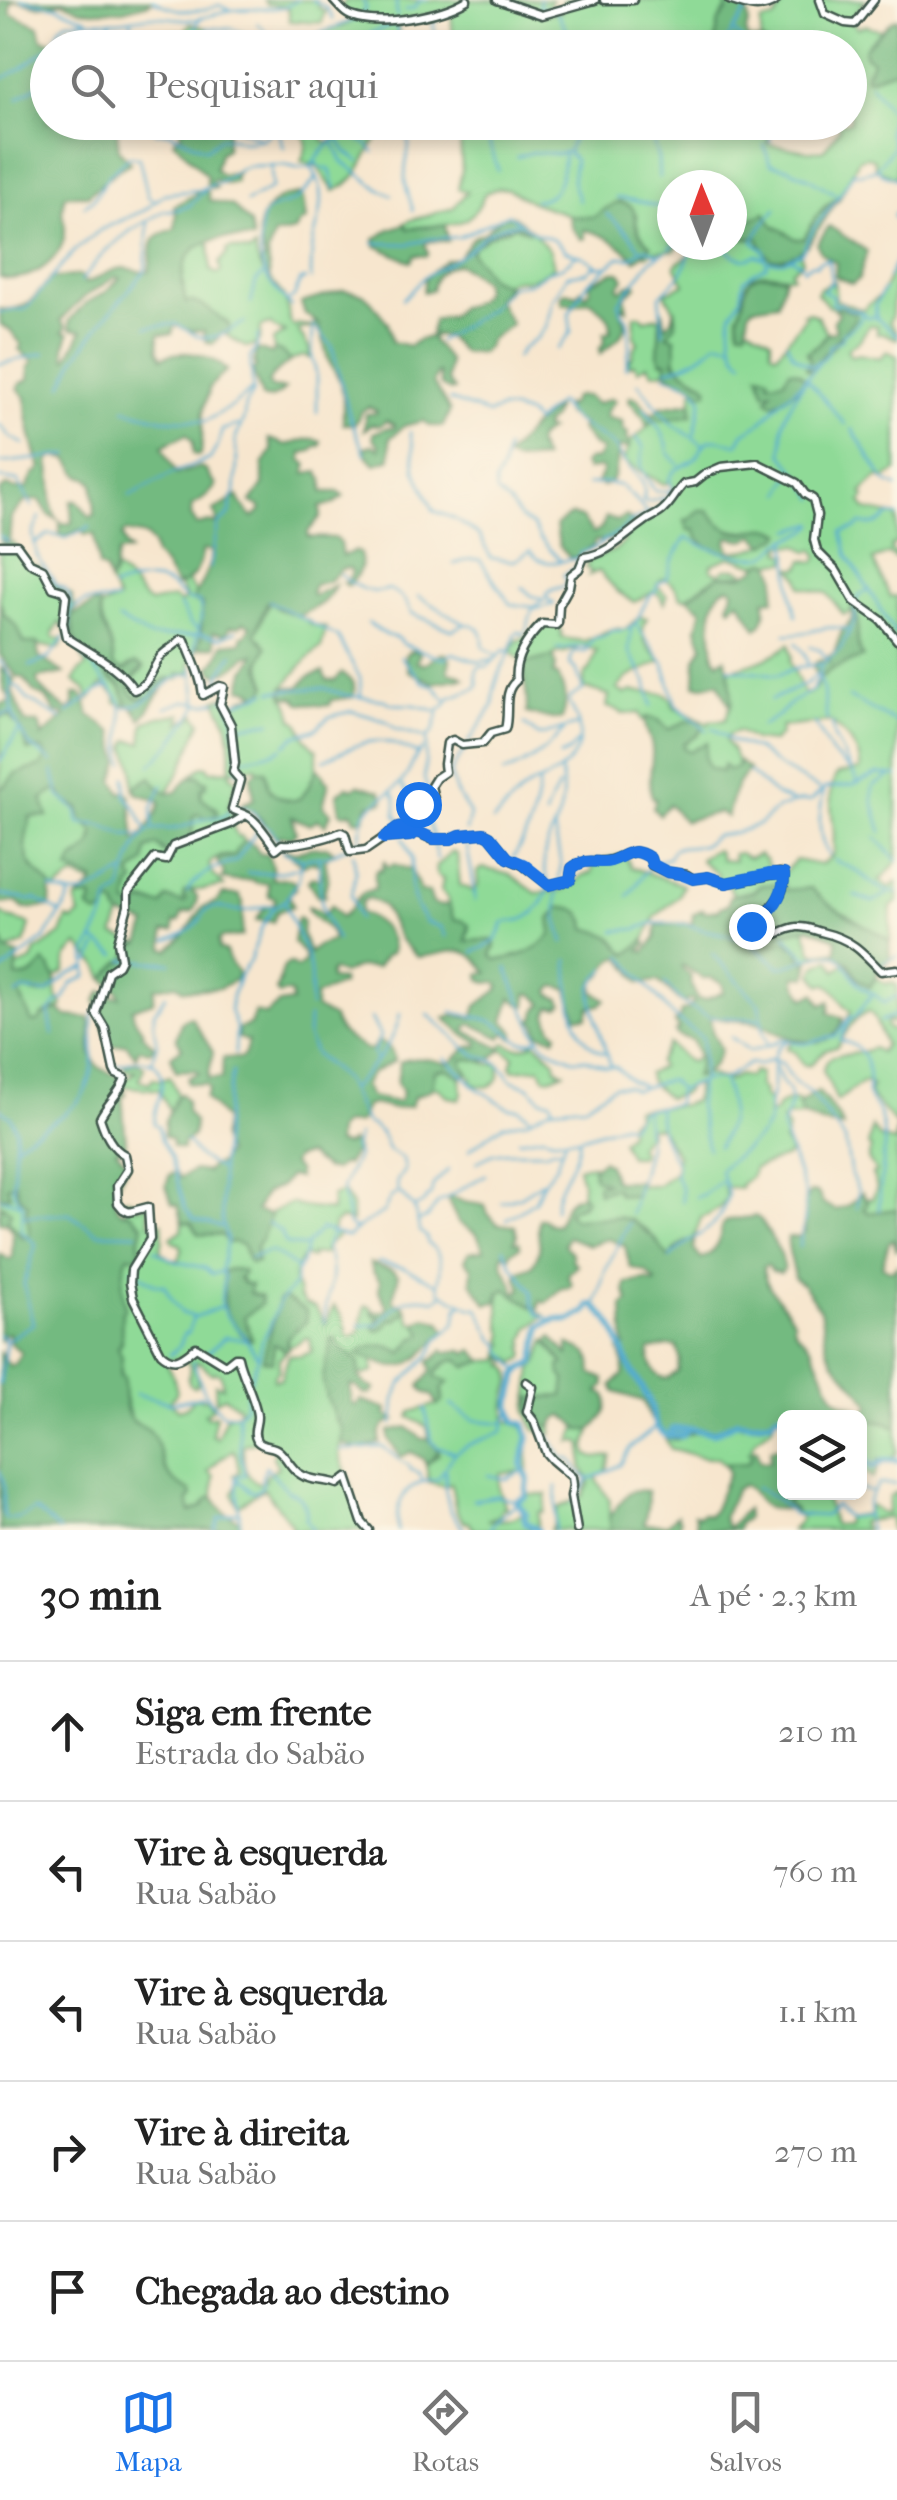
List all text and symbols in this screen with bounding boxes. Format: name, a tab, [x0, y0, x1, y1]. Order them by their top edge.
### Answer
search box	[30, 30, 867, 140]
icon: search	[65, 58, 120, 113]
text: Pesquisar aqui	[145, 63, 378, 108]
north arrow	[657, 170, 747, 260]
route start	[396, 782, 442, 828]
route end	[729, 904, 775, 950]
map controls	[777, 1410, 867, 1500]
button: layers	[777, 1410, 867, 1500]
text: 30 min	[40, 1571, 161, 1620]
text: A pé · 2.3 km	[690, 1577, 857, 1614]
text: Siga em frente	[135, 1690, 372, 1735]
icon: ahead	[40, 1704, 95, 1759]
text: 210 m	[778, 1713, 857, 1750]
text: Estrada do Sabäo	[135, 1735, 365, 1772]
text: Vire à esquerda	[135, 1830, 386, 1875]
icon: left	[40, 1844, 95, 1899]
text: 760 m	[773, 1853, 857, 1890]
text: Rua Sabäo	[135, 1875, 277, 1912]
text: Vire à esquerda	[135, 1970, 386, 2015]
icon: left	[40, 1984, 95, 2039]
text: 1.1 km	[778, 1993, 857, 2030]
text: Rua Sabäo	[135, 2015, 277, 2052]
text: Vire à direita	[135, 2110, 348, 2155]
icon: right	[40, 2124, 95, 2179]
text: 270 m	[774, 2133, 857, 2170]
text: Rua Sabäo	[135, 2155, 277, 2192]
icon: arrive	[40, 2264, 95, 2319]
text: Chegada ao destino	[135, 2269, 449, 2314]
tab: Mapa	[115, 2385, 182, 2478]
tab: Rotas	[412, 2385, 479, 2478]
tab: Salvos	[709, 2385, 782, 2478]

